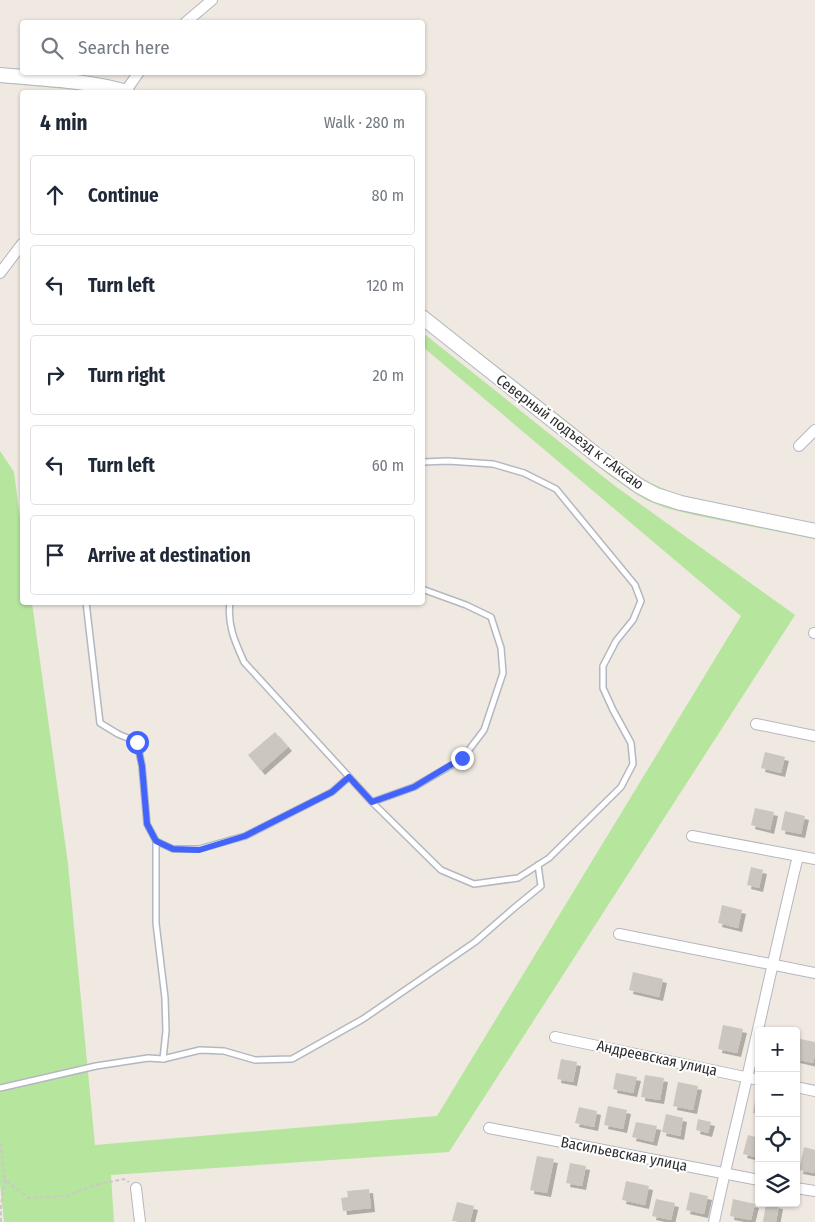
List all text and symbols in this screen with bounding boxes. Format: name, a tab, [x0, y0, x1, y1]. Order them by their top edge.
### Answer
search box	[20, 20, 425, 75]
icon: search	[38, 34, 66, 62]
text: Search here	[78, 36, 170, 59]
text: 4 min	[40, 110, 88, 136]
text: Walk · 280 m	[324, 113, 405, 132]
icon: ahead	[41, 181, 69, 209]
text: Continue	[88, 184, 159, 207]
text: 80 m	[372, 186, 404, 205]
icon: left	[41, 271, 69, 299]
text: Turn left	[88, 274, 155, 297]
text: 120 m	[366, 276, 404, 295]
icon: right	[41, 361, 69, 389]
text: Turn right	[88, 364, 165, 387]
text: 20 m	[373, 366, 404, 385]
street label: Северный подъезд к г.Аксаю	[493, 371, 647, 493]
icon: left	[41, 451, 69, 479]
text: Turn left	[88, 454, 155, 477]
text: 60 m	[372, 456, 404, 475]
icon: arrive	[41, 541, 69, 569]
text: Arrive at destination	[88, 544, 251, 567]
route start	[126, 731, 149, 754]
route end	[451, 747, 474, 770]
map controls	[755, 1027, 800, 1207]
button: +	[755, 1027, 800, 1072]
street label: Андреевская улица	[595, 1036, 719, 1080]
button: −	[755, 1072, 800, 1117]
button: locate	[755, 1117, 800, 1162]
street label: Васильевская улица	[559, 1133, 689, 1175]
button: layers	[755, 1162, 800, 1207]

